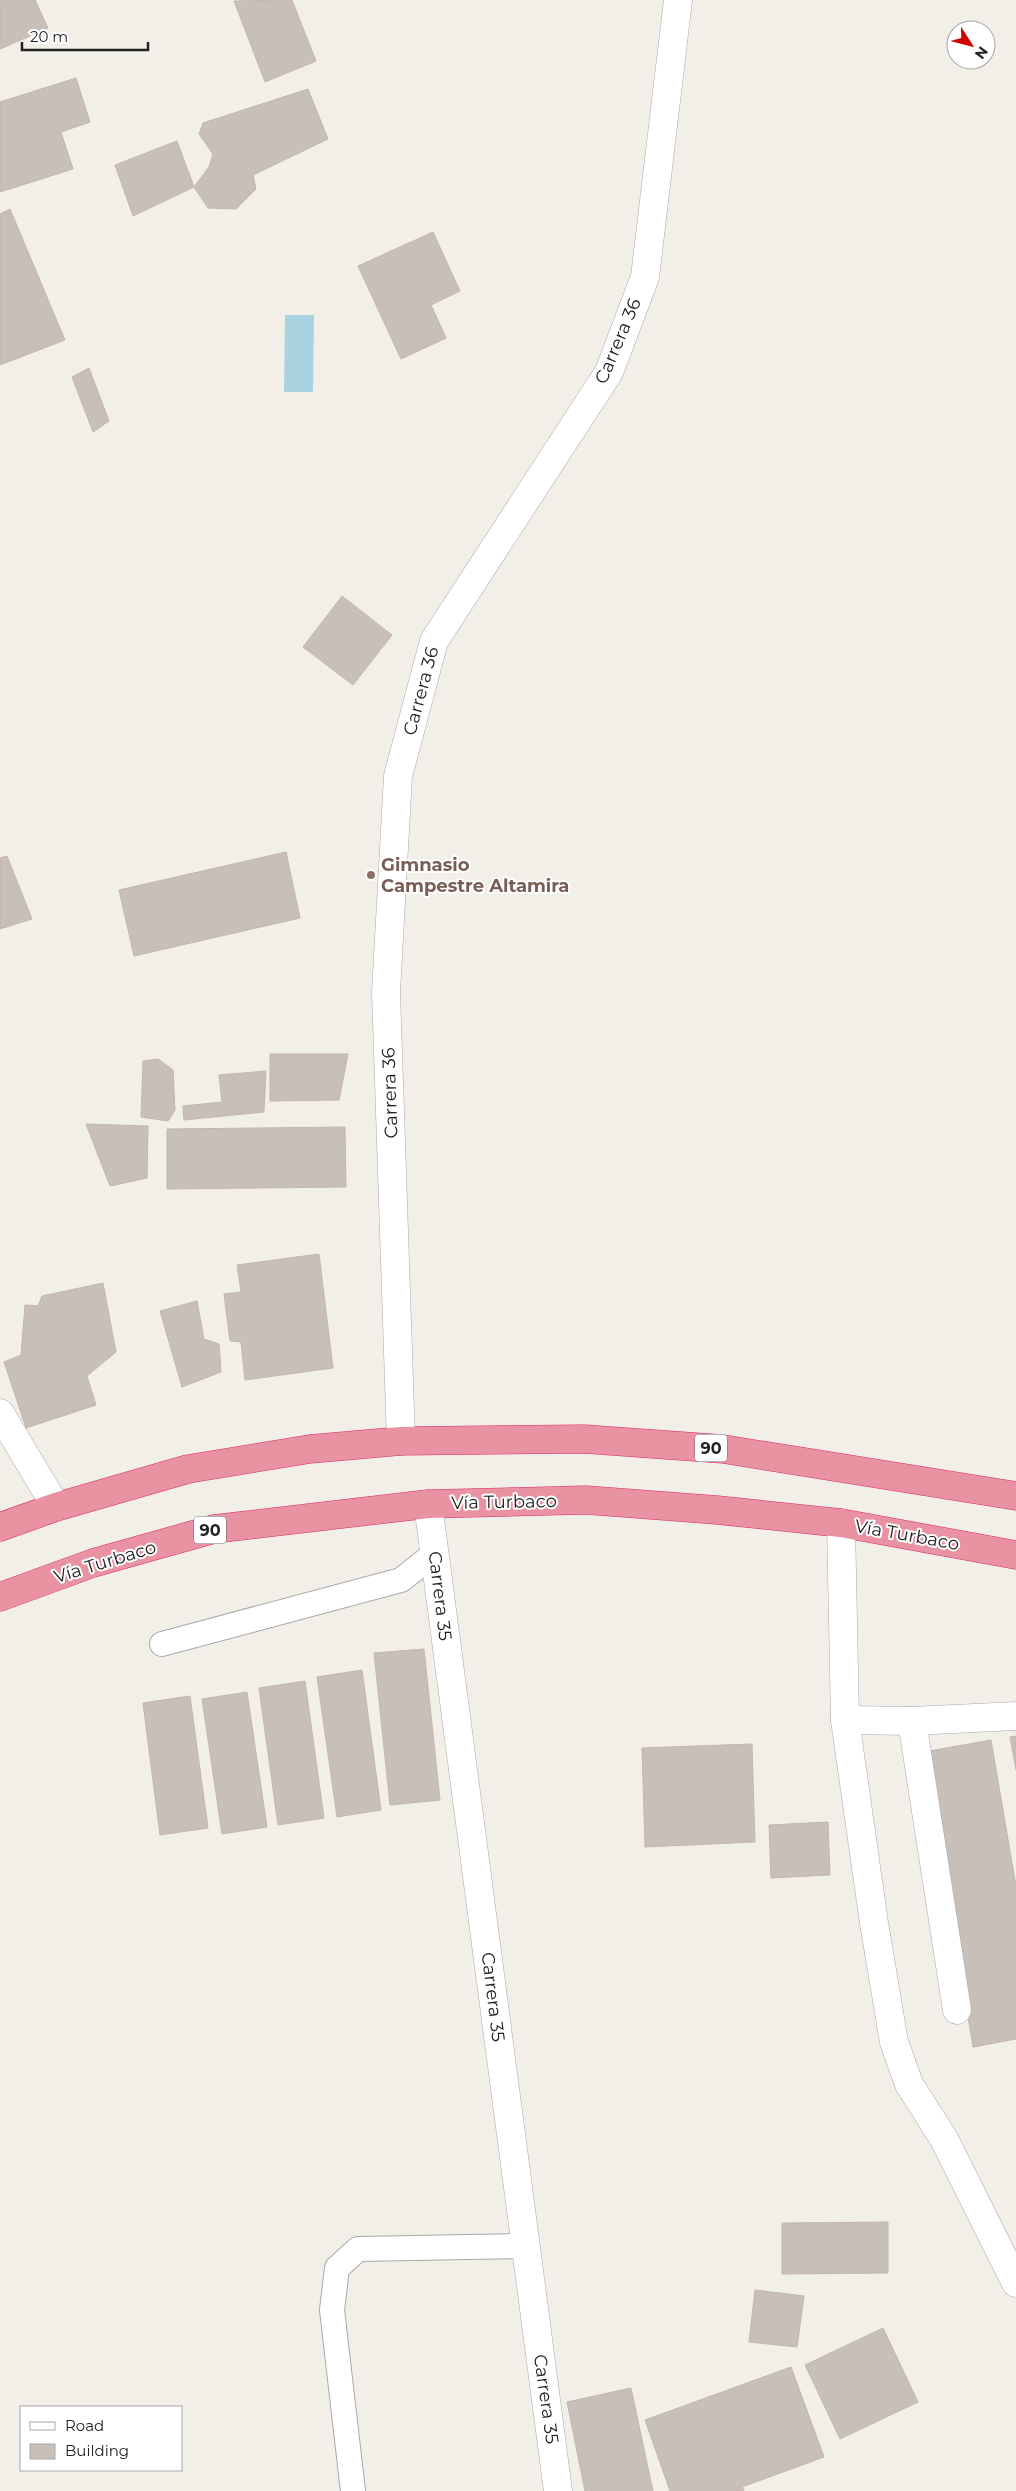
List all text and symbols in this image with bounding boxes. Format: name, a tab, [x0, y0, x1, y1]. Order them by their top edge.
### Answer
scale bar	[22, 20, 149, 52]
north arrow	[946, 20, 996, 70]
text: 20 m	[30, 27, 68, 46]
text: N	[971, 43, 992, 63]
street label: Carrera 36	[590, 295, 646, 387]
street label: Carrera 36	[399, 644, 443, 738]
place label: Gimnasio Campestre Altamira	[381, 854, 569, 897]
marker: Gimnasio Campestre Altamira	[365, 869, 377, 881]
street label: Carrera 36	[377, 1047, 403, 1139]
road number: 90	[695, 1435, 727, 1462]
street label: Vía Turbaco	[451, 1490, 557, 1514]
street label: Vía Turbaco	[853, 1515, 961, 1555]
road number: 90	[194, 1516, 226, 1544]
street label: Vía Turbaco	[51, 1536, 159, 1588]
street label: Carrera 35	[424, 1550, 456, 1642]
street label: Carrera 35	[477, 1951, 509, 2043]
street label: Carrera 35	[529, 2353, 563, 2445]
legend	[20, 2406, 182, 2471]
text: Road	[65, 2416, 104, 2435]
text: Building	[65, 2441, 129, 2460]

